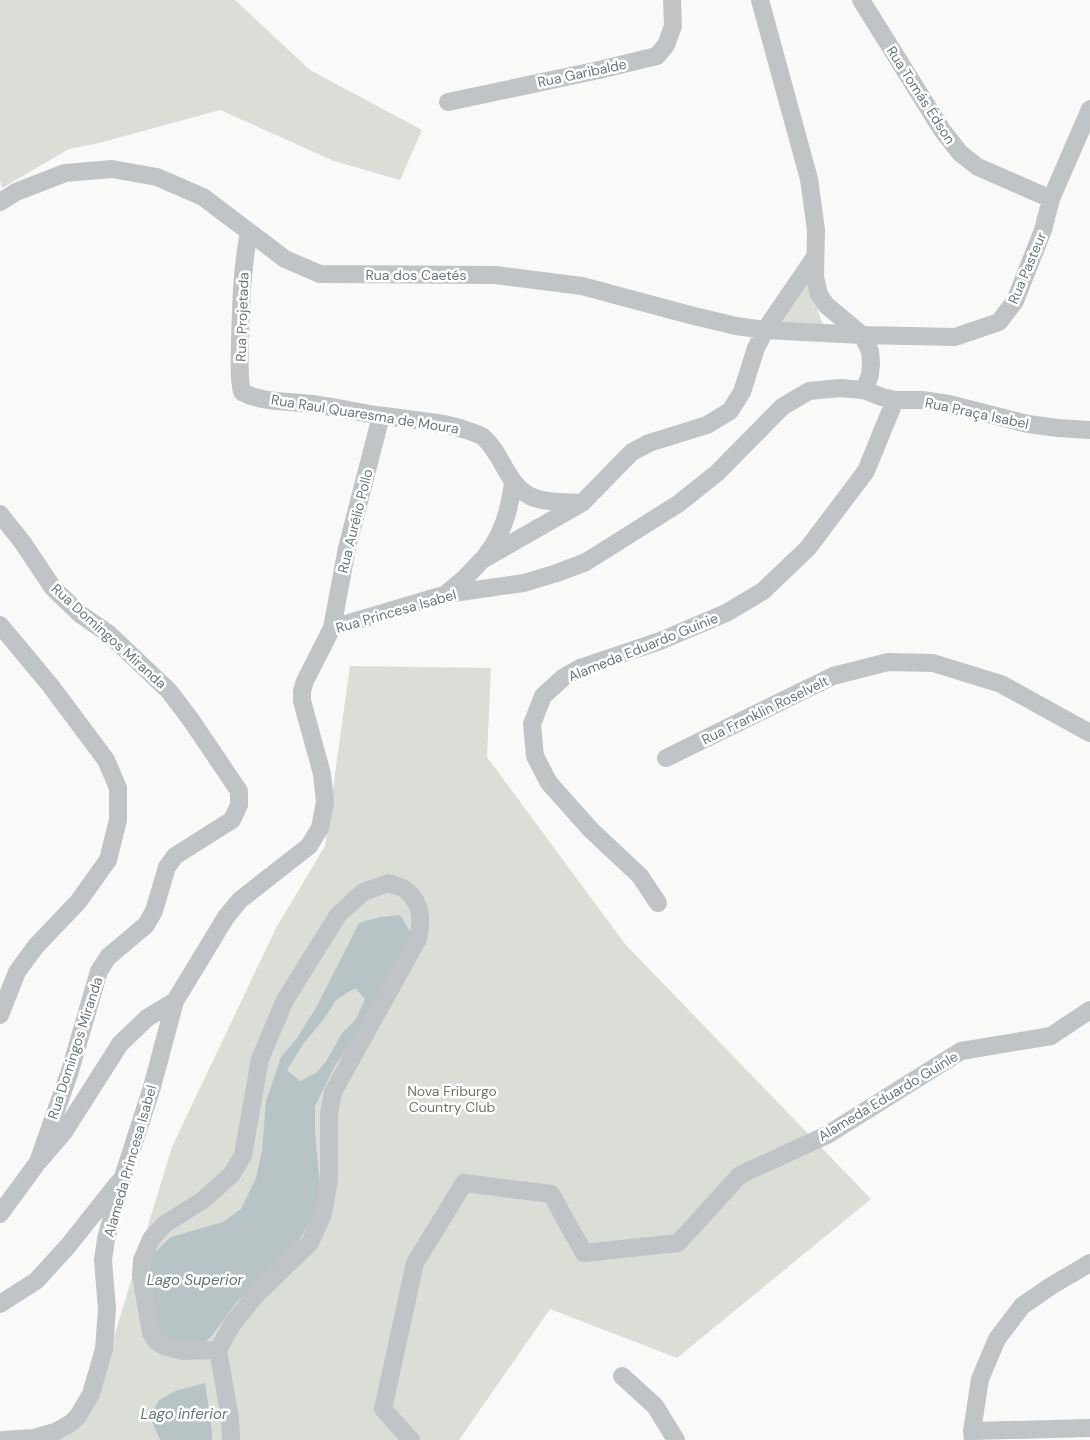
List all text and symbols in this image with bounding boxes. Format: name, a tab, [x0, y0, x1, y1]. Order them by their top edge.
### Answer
street label: Rua Tomás Édson	[883, 43, 959, 147]
street label: Rua Garibalde	[536, 55, 628, 91]
street label: Rua Pasteur	[1004, 229, 1050, 307]
street label: Rua dos Caetés	[365, 266, 467, 284]
street label: Rua Projetada	[231, 272, 253, 362]
street label: Rua Raul Quaresma de Moura	[270, 390, 460, 438]
street label: Rua Praça Isabel	[923, 393, 1031, 433]
street label: Rua Aurélio Pollo	[333, 467, 377, 575]
street label: Rua Domingos Miranda	[48, 580, 170, 692]
street label: Rua Princesa Isabel	[334, 585, 458, 637]
street label: Alameda Eduardo Guinie	[565, 609, 721, 685]
street label: Rua Franklin Roselvelt	[699, 671, 831, 749]
street label: Rua Domingos Miranda	[44, 975, 106, 1121]
street label: Alameda Eduardo Guinle	[815, 1047, 961, 1145]
park label: Nova Friburgo Country Club	[407, 1082, 497, 1116]
street label: Alameda Princesa Isabel	[100, 1083, 160, 1239]
water label: Lago Superior	[147, 1270, 244, 1290]
water label: Lago inferior	[141, 1404, 228, 1424]

